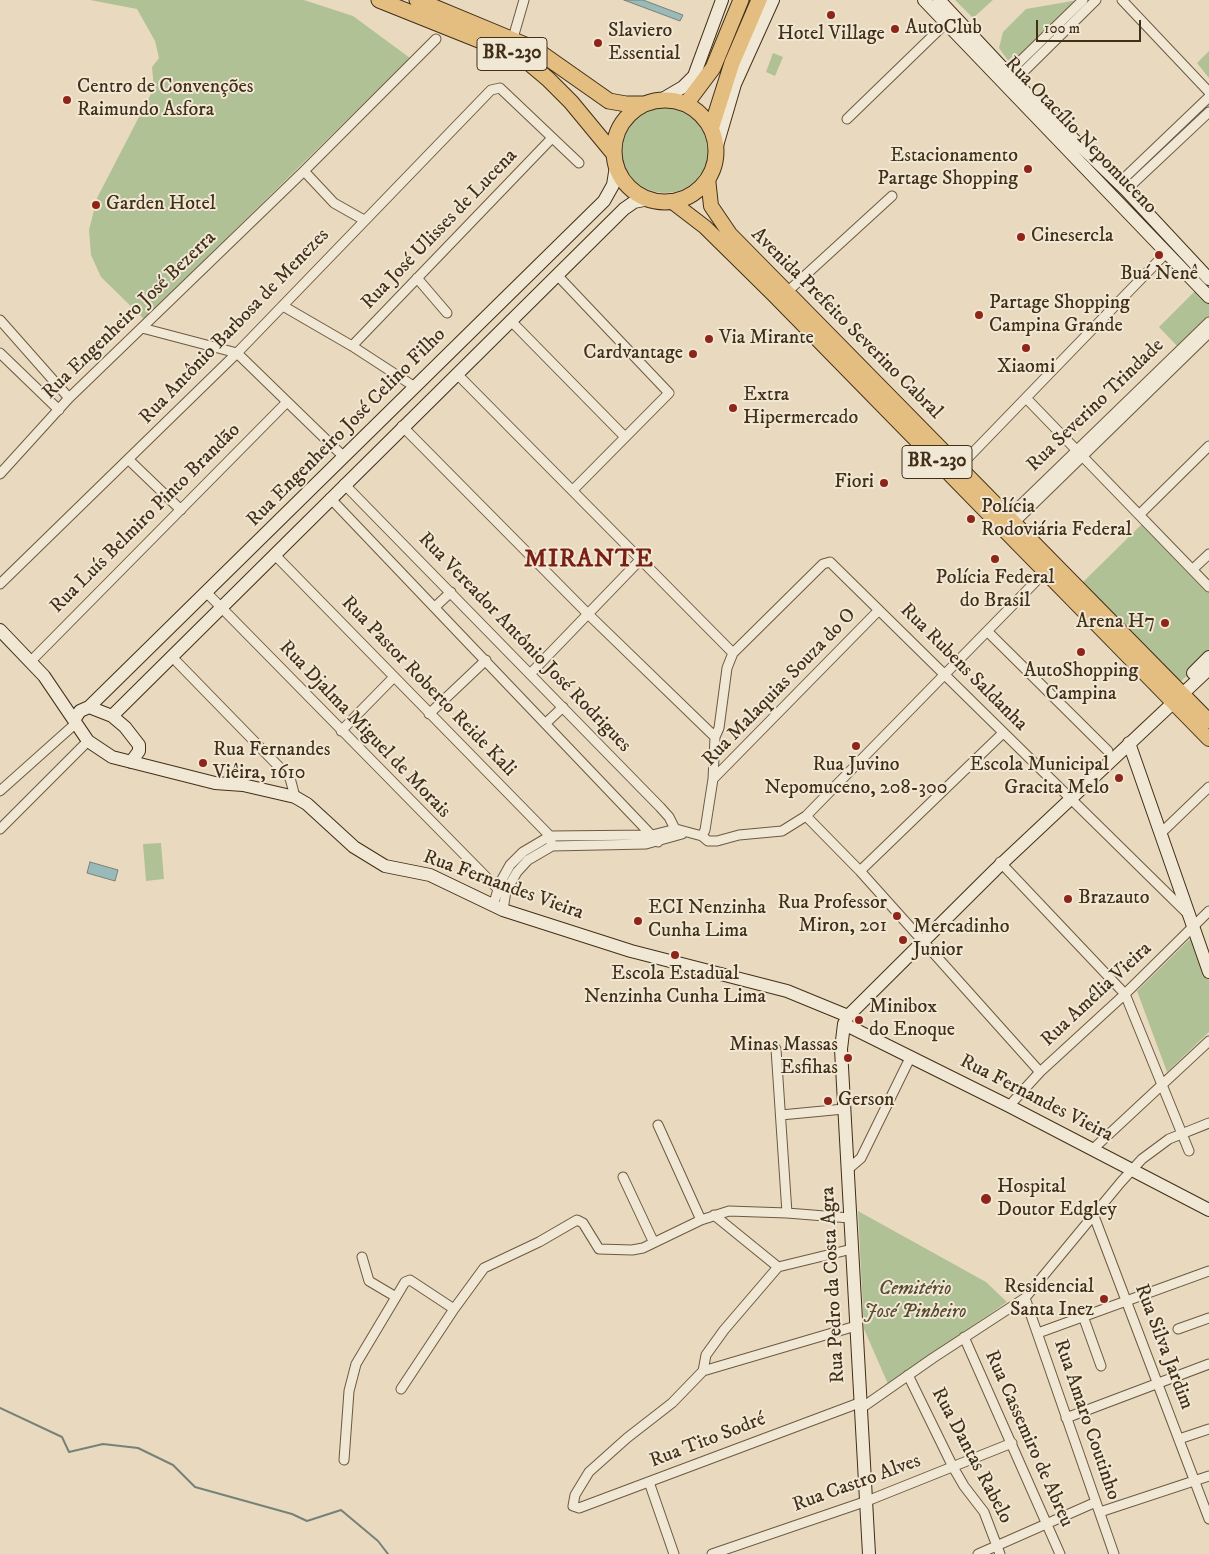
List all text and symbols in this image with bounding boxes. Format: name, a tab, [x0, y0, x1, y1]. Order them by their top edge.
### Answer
marker: Hotel Village	[825, 9, 837, 21]
scale bar	[1039, 10, 1144, 42]
place label: AutoClub	[905, 17, 982, 41]
text: 100 m	[1044, 19, 1080, 38]
place label: Slaviero Essential	[608, 20, 680, 67]
place label: Hotel Village	[777, 23, 885, 47]
marker: AutoClub	[889, 23, 901, 35]
marker: Slaviero Essential	[592, 37, 604, 49]
road number: BR-230	[477, 38, 547, 70]
street label: Rua Otacílio Nepomuceno	[999, 52, 1161, 220]
place label: Centro de Convenções Raimundo Asfora	[77, 76, 253, 123]
marker: Centro de Convenções Raimundo Asfora	[61, 94, 73, 106]
street label: Rua José Ulisses de Lucena	[357, 145, 523, 315]
place label: Estacionamento Partage Shopping	[877, 145, 1018, 192]
marker: Estacionamento Partage Shopping	[1022, 163, 1034, 175]
place label: Garden Hotel	[106, 193, 216, 217]
marker: Garden Hotel	[90, 199, 102, 211]
street label: Avenida Prefeito Severino Cabral	[745, 223, 947, 425]
street label: Rua Antônio Barbosa de Menezes	[135, 224, 335, 430]
place label: Cinesercla	[1031, 225, 1113, 249]
street label: Rua Engenheiro José Bezerra	[38, 227, 222, 405]
marker: Cinesercla	[1015, 231, 1027, 243]
marker: Buá Nenê	[1153, 249, 1165, 261]
place label: Buá Nenê	[1120, 263, 1198, 287]
place label: Partage Shopping Campina Grande	[989, 292, 1130, 339]
marker: Partage Shopping Campina Grande	[973, 309, 985, 321]
street label: Rua Engenheiro José Celino Filho	[243, 324, 451, 532]
place label: Via Mirante	[719, 327, 814, 351]
marker: Via Mirante	[703, 333, 715, 345]
street label: Rua Severino Trindade	[1022, 334, 1170, 478]
place label: Cardvantage	[583, 342, 683, 366]
marker: Xiaomi	[1020, 342, 1032, 354]
marker: Cardvantage	[687, 348, 699, 360]
place label: Xiaomi	[997, 356, 1055, 380]
place label: Extra Hipermercado	[743, 384, 858, 431]
marker: Extra Hipermercado	[727, 402, 739, 414]
street label: Rua Luís Belmiro Pinto Brandão	[46, 419, 246, 619]
road number: BR-230	[902, 446, 972, 478]
place label: Fiori	[834, 471, 874, 495]
marker: Fiori	[878, 477, 890, 489]
place label: Polícia Rodoviária Federal	[981, 496, 1132, 543]
marker: Polícia Rodoviária Federal	[965, 513, 977, 525]
street label: Rua Vereador Antônio José Rodrigues	[412, 528, 636, 758]
district label: MIRANTE	[523, 546, 655, 576]
marker: Polícia Federal do Brasil	[989, 553, 1001, 565]
place label: Polícia Federal do Brasil	[936, 567, 1054, 614]
street label: Rua Pastor Roberto Reide Kali	[335, 592, 521, 782]
street label: Rua Rubens Saldanha	[894, 599, 1032, 737]
street label: Rua Malaquias Souza do O	[698, 604, 862, 772]
place label: Arena H7	[1076, 611, 1155, 635]
marker: Arena H7	[1159, 617, 1171, 629]
street label: Rua Djalma Miguel de Morais	[273, 636, 455, 824]
marker: AutoShopping Campina	[1075, 646, 1087, 658]
place label: AutoShopping Campina	[1024, 660, 1138, 707]
place label: Rua Fernandes Viêira, 1610	[213, 739, 331, 786]
marker: Rua Juvino Nepomuceno, 208-300	[850, 740, 862, 752]
place label: Rua Juvino Nepomuceno, 208-300	[764, 754, 948, 801]
place label: Escola Municipal Gracita Melo	[970, 754, 1109, 801]
marker: Rua Fernandes Viêira, 1610	[197, 757, 209, 769]
marker: Escola Municipal Gracita Melo	[1113, 772, 1125, 784]
street label: Rua Fernandes Vieira	[420, 846, 586, 926]
place label: Brazauto	[1078, 887, 1149, 911]
place label: Rua Professor Miron, 201	[777, 892, 887, 939]
marker: Brazauto	[1062, 893, 1074, 905]
place label: ECI Nenzinha Cunha Lima	[648, 897, 766, 944]
marker: Rua Professor Miron, 201	[891, 910, 903, 922]
marker: ECI Nenzinha Cunha Lima	[632, 915, 644, 927]
place label: Mercadinho Junior	[913, 916, 1009, 963]
marker: Mercadinho Junior	[897, 934, 909, 946]
street label: Rua Amélia Vieira	[1037, 938, 1157, 1052]
marker: Escola Estadual Nenzinha Cunha Lima	[669, 949, 681, 961]
place label: Escola Estadual Nenzinha Cunha Lima	[584, 963, 766, 1010]
place label: Minibox do Enoque	[869, 996, 955, 1043]
marker: Minibox do Enoque	[853, 1014, 865, 1026]
place label: Minas Massas Esfihas	[729, 1034, 838, 1081]
street label: Rua Fernandes Vieira	[955, 1050, 1117, 1148]
marker: Minas Massas Esfihas	[842, 1052, 854, 1064]
place label: Gerson	[838, 1089, 895, 1113]
marker: Gerson	[822, 1095, 834, 1107]
place label: Hospital Doutor Edgley	[997, 1176, 1117, 1223]
street label: Rua Pedro da Costa Agra	[817, 1186, 851, 1384]
marker: Hospital Doutor Edgley	[979, 1192, 993, 1206]
place label: Residencial Santa Inez	[1004, 1276, 1094, 1323]
park label: Cemitério José Pinheiro	[864, 1278, 966, 1325]
street label: Rua Silva Jardim	[1128, 1281, 1198, 1413]
marker: Residencial Santa Inez	[1098, 1293, 1110, 1305]
street label: Rua Amaro Coutinho	[1047, 1337, 1125, 1503]
street label: Rua Cassemiro de Abreu	[978, 1347, 1078, 1531]
street label: Rua Dantas Rabelo	[925, 1384, 1017, 1528]
street label: Rua Tito Sodré	[647, 1408, 769, 1474]
street label: Rua Castro Alves	[790, 1450, 924, 1518]

